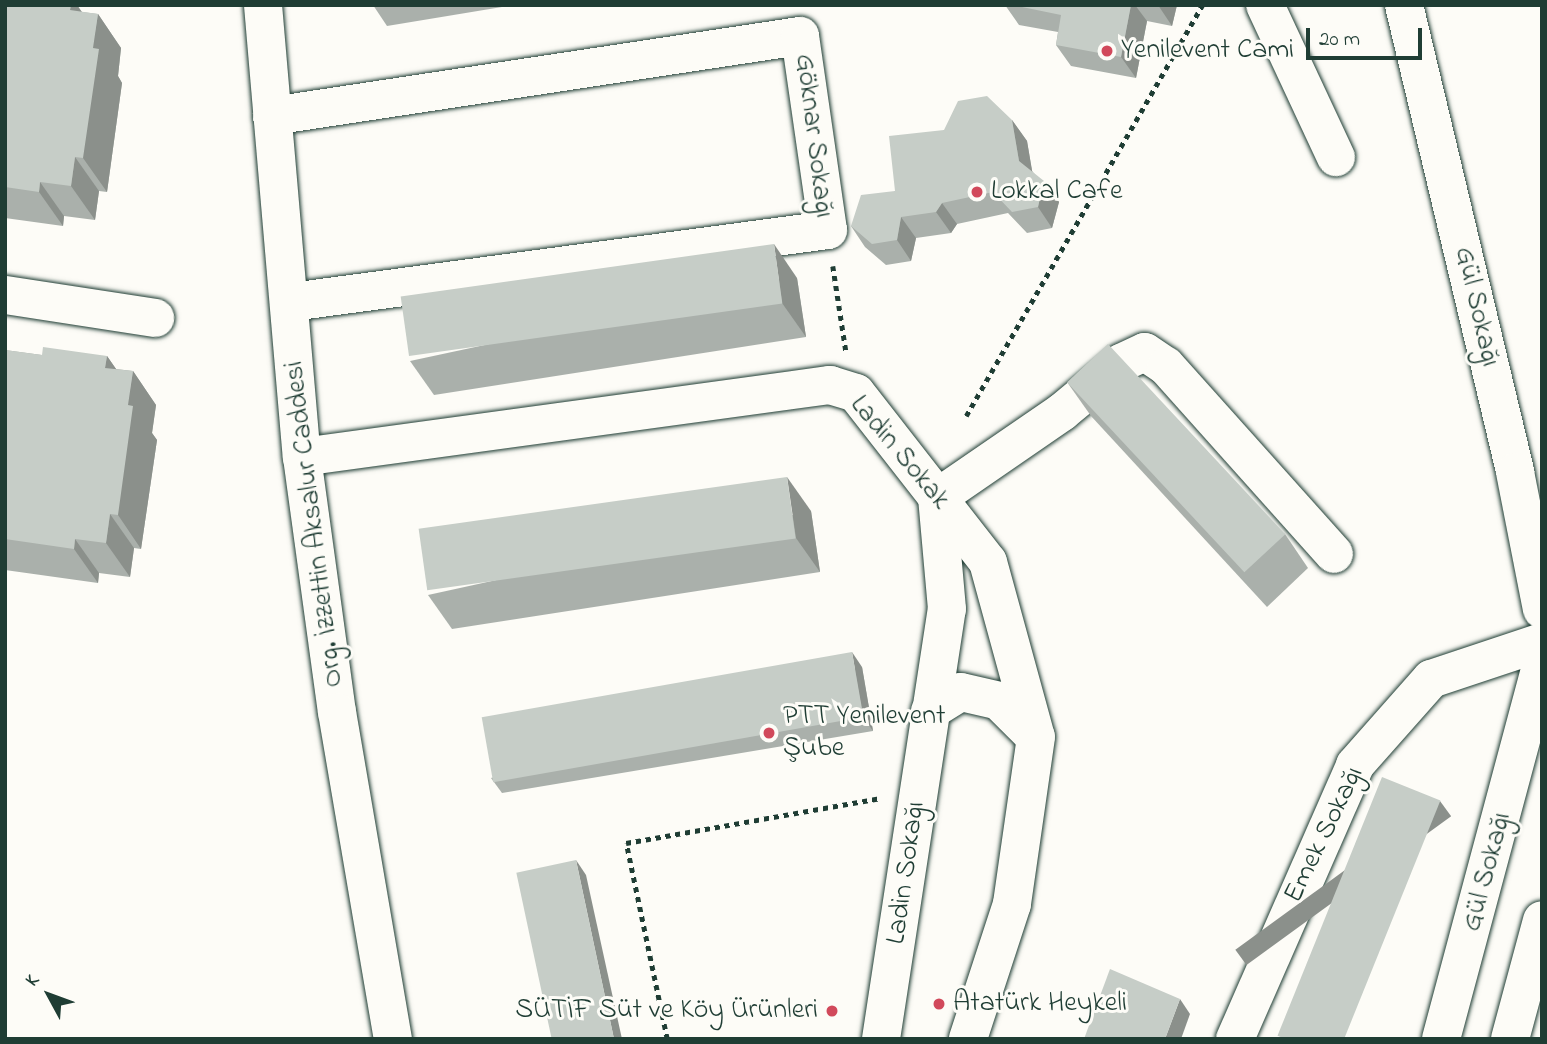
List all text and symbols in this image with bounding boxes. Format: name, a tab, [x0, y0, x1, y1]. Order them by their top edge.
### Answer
scale bar	[1309, 14, 1424, 58]
text: 20 m	[1319, 25, 1360, 55]
place label: Yenilevent Cami	[1121, 34, 1294, 68]
marker: Yenilevent Cami	[1099, 43, 1115, 59]
street label: Göknar Sokağı	[786, 52, 840, 220]
place label: Lokkal Cafe	[991, 175, 1122, 209]
marker: Lokkal Cafe	[969, 184, 985, 200]
street label: Gül Sokağı	[1446, 244, 1506, 370]
street label: Org. İzzettin Aksalur Caddesi	[278, 359, 352, 689]
street label: Ladin Sokak	[842, 389, 956, 517]
place label: PTT Yenilevent Şube	[783, 700, 946, 766]
marker: PTT Yenilevent Şube	[761, 725, 777, 741]
street label: Emek Sokağı	[1278, 761, 1372, 909]
street label: Ladin Sokağı	[880, 799, 934, 947]
street label: Gül Sokağı	[1456, 809, 1520, 935]
north arrow	[14, 960, 84, 1030]
text: K	[20, 969, 46, 993]
place label: Atatürk Heykeli	[953, 987, 1127, 1021]
place label: SÜTİF Süt ve Köy Ürünleri	[515, 994, 818, 1028]
marker: Atatürk Heykeli	[931, 996, 947, 1012]
marker: SÜTİF Süt ve Köy Ürünleri	[824, 1003, 840, 1019]

